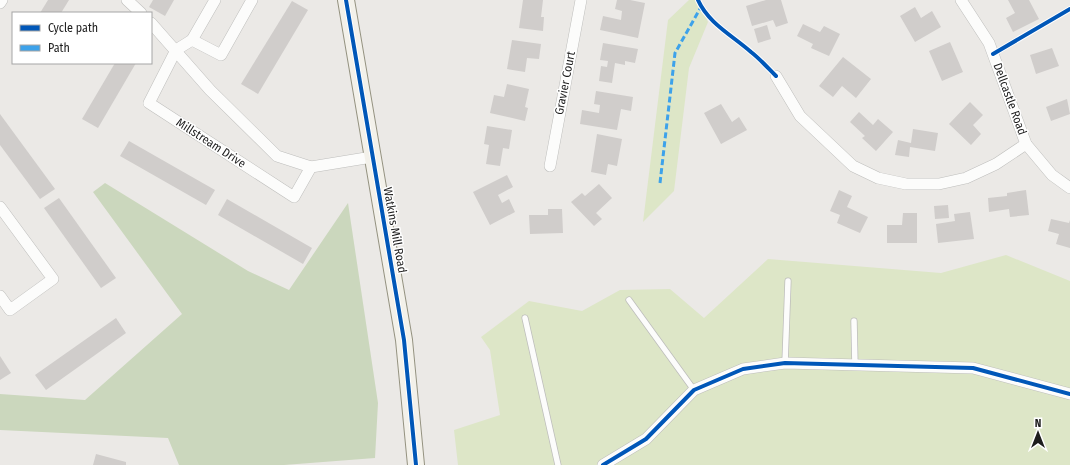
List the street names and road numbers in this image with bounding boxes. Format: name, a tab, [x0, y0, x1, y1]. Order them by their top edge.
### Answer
street label: Gravier Court	[552, 50, 578, 116]
street label: Dellcastle Road	[990, 61, 1030, 137]
street label: Millstream Drive	[174, 115, 248, 171]
street label: Watkins Mill Road	[381, 186, 409, 274]

